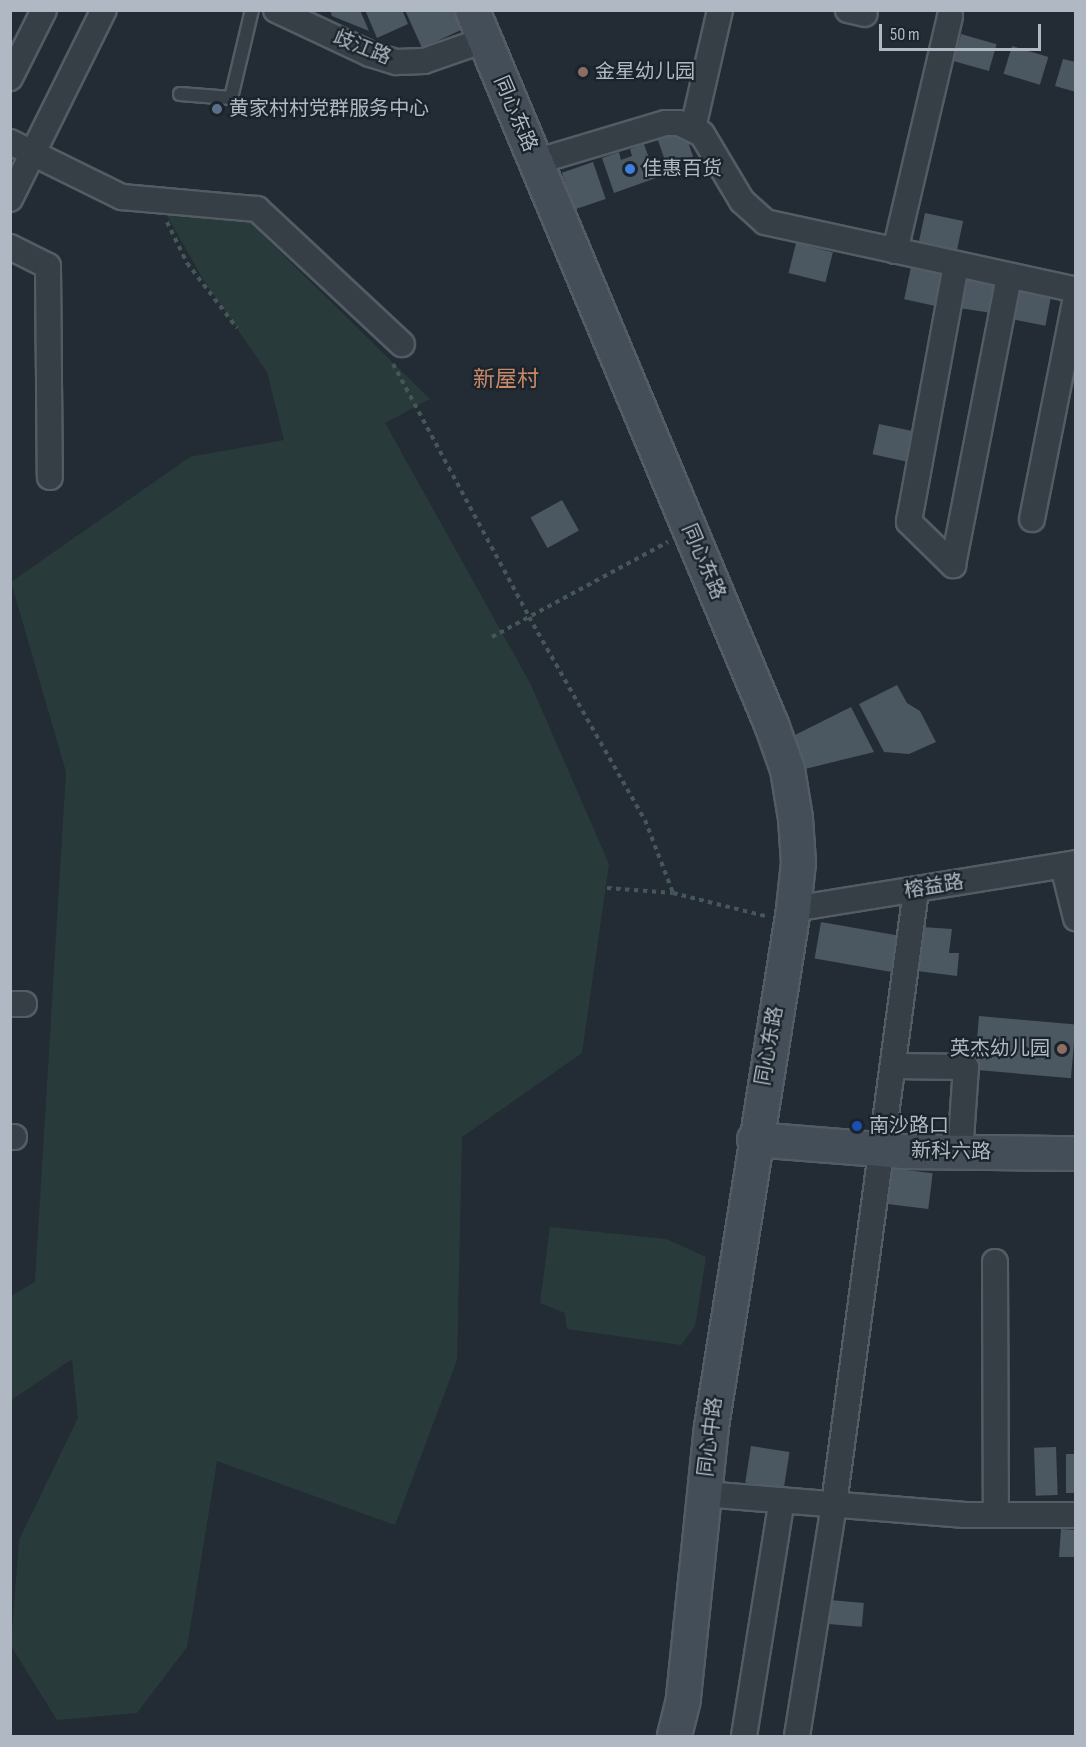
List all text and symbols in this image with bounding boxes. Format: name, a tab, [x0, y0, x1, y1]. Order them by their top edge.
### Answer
scale bar	[882, 12, 1044, 50]
text: 50 m	[890, 24, 920, 45]
street label: 歧江路	[330, 26, 394, 70]
place label: 金星幼儿园	[595, 60, 695, 84]
marker: 金星幼儿园	[576, 65, 590, 79]
street label: 同心东路	[488, 72, 542, 156]
place label: 黄家村村党群服务中心	[229, 97, 429, 121]
marker: 黄家村村党群服务中心	[210, 102, 224, 116]
place label: 佳惠百货	[642, 157, 722, 181]
marker: 佳惠百货	[623, 162, 637, 176]
district label: 新屋村	[473, 367, 539, 393]
street label: 同心东路	[676, 520, 730, 604]
street label: 榕益路	[902, 870, 966, 904]
street label: 同心东路	[751, 1005, 789, 1087]
place label: 英杰幼儿园	[950, 1037, 1050, 1061]
marker: 英杰幼儿园	[1055, 1042, 1069, 1056]
place label: 南沙路口	[869, 1114, 949, 1138]
marker: 南沙路口	[850, 1119, 864, 1133]
street label: 新科六路	[911, 1139, 991, 1165]
street label: 同心中路	[694, 1396, 728, 1478]

